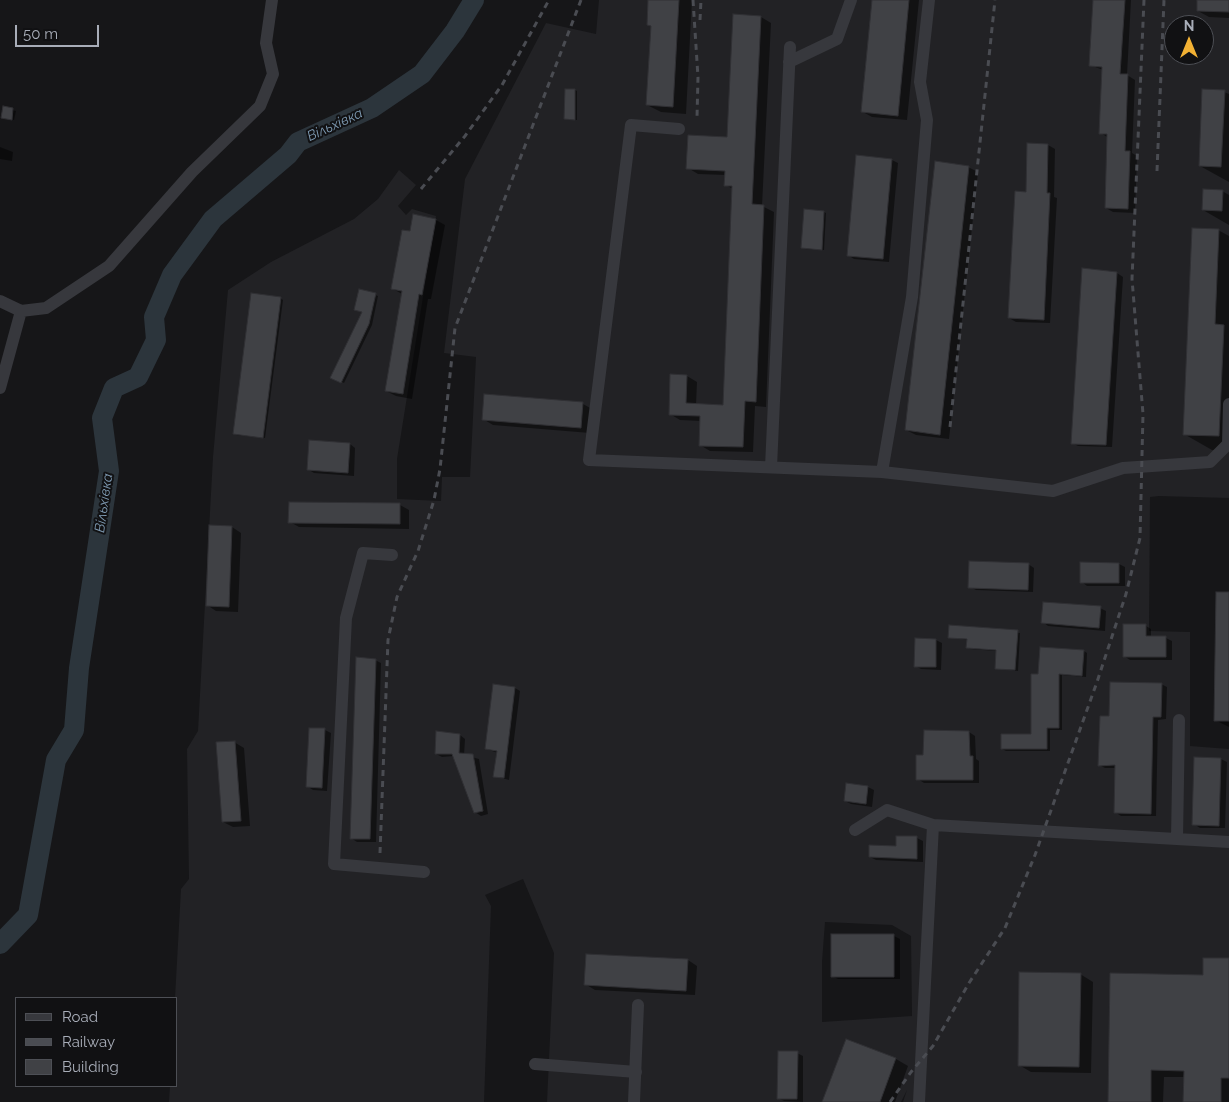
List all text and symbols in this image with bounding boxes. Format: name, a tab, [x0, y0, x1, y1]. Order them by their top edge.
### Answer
scale bar	[18, 15, 101, 47]
north arrow	[1164, 15, 1214, 65]
text: N	[1184, 18, 1194, 34]
text: 50 m	[23, 25, 58, 43]
water label: Вільхівка	[305, 105, 365, 145]
water label: Вільхівка	[92, 472, 116, 534]
legend	[15, 997, 178, 1087]
text: Road	[62, 1008, 98, 1026]
text: Railway	[62, 1033, 115, 1051]
text: Building	[62, 1058, 119, 1076]

